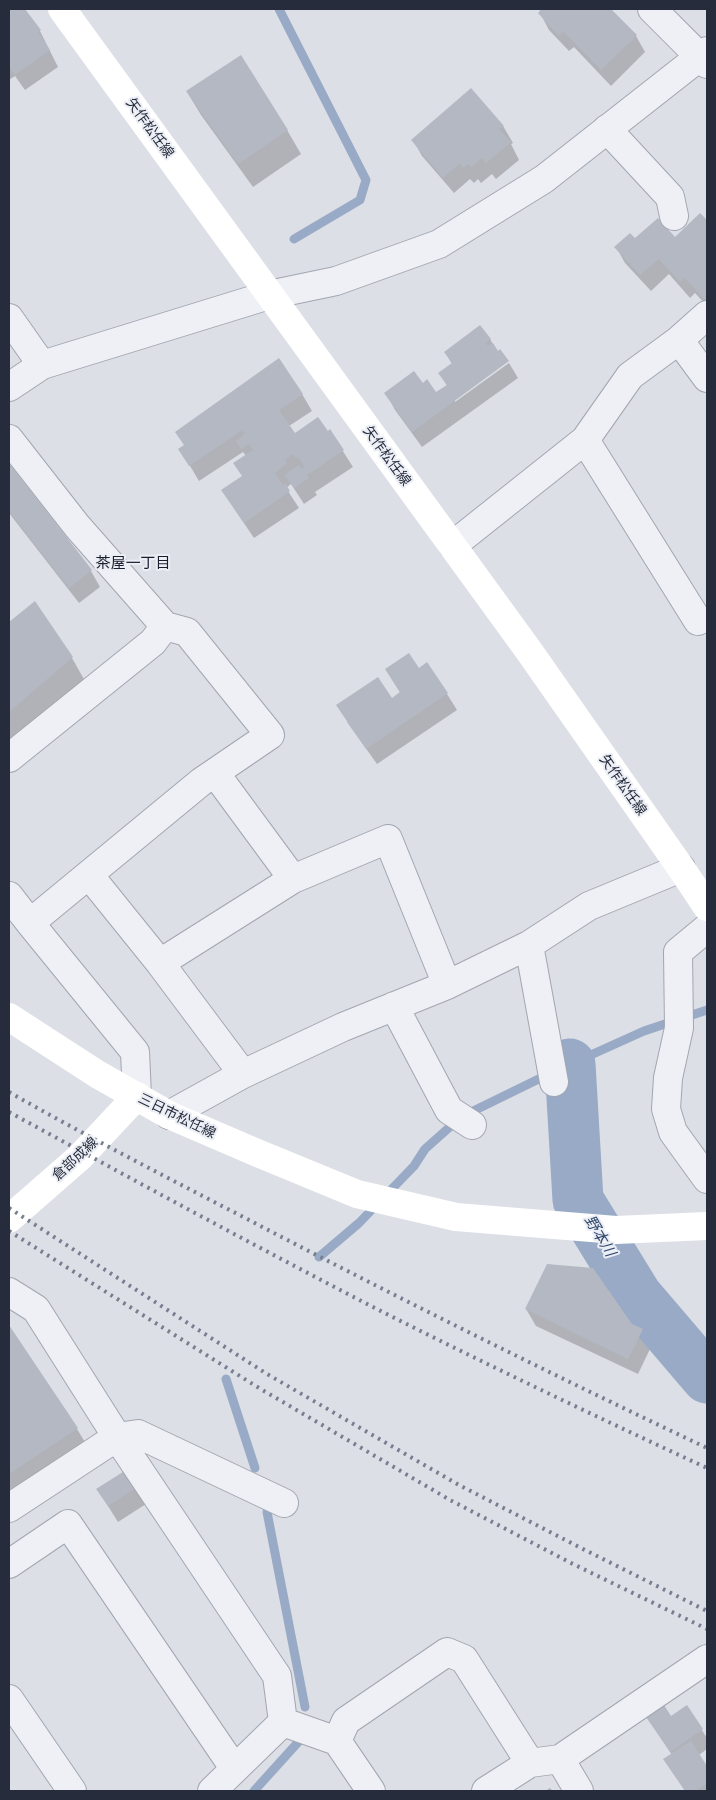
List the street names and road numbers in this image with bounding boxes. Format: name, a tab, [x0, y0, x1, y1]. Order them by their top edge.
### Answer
street label: 矢作松任線	[123, 95, 177, 161]
street label: 矢作松任線	[360, 423, 414, 489]
street label: 矢作松任線	[596, 752, 650, 818]
street label: 三日市松任線	[136, 1090, 218, 1142]
street label: 倉部成線	[49, 1134, 101, 1184]

